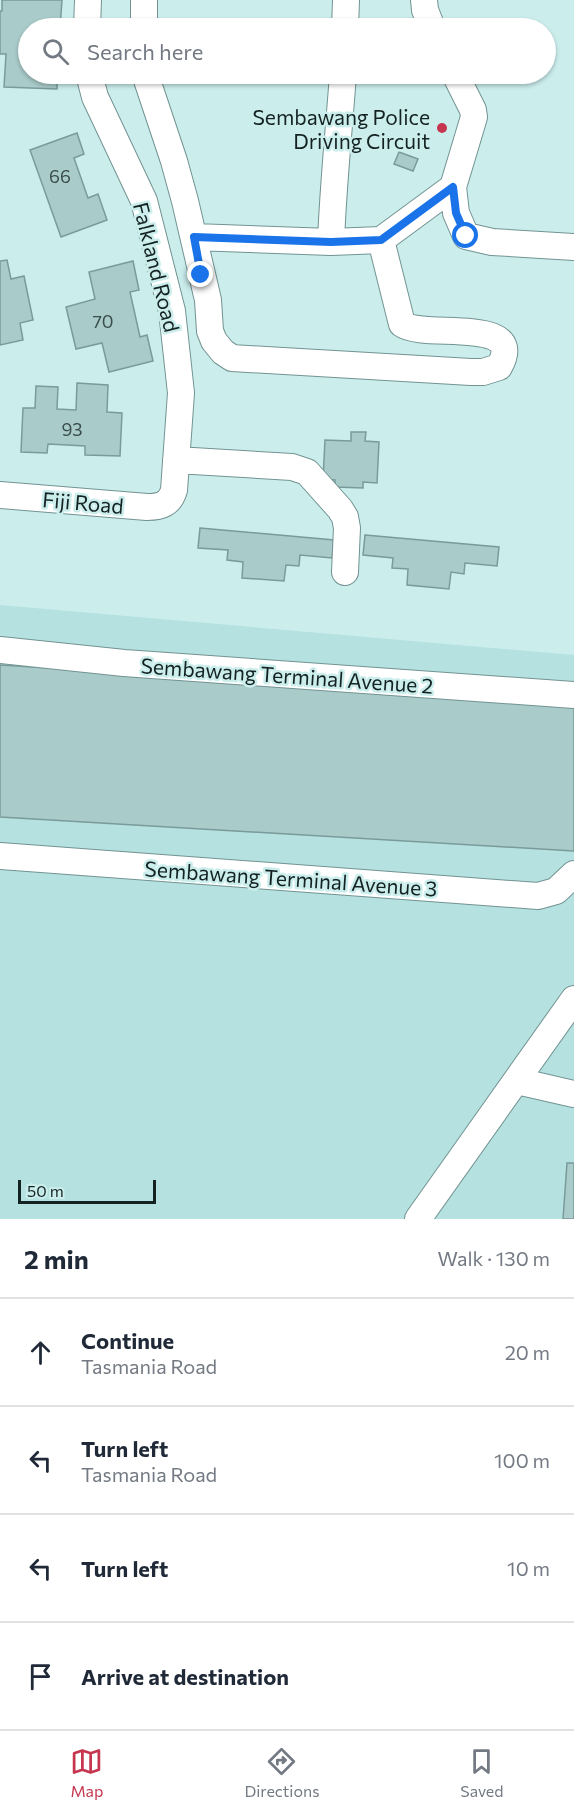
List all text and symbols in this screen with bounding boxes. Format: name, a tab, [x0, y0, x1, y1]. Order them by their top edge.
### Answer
search box	[18, 18, 556, 84]
icon: search	[39, 35, 72, 68]
text: Search here	[87, 38, 203, 65]
place label: Sembawang Police Driving Circuit	[253, 104, 430, 153]
marker: Sembawang Police Driving Circuit	[435, 121, 449, 135]
house number: 66	[49, 165, 71, 187]
street label: Falkland Road	[129, 200, 185, 334]
route start	[452, 222, 478, 248]
route end	[187, 261, 213, 287]
house number: 70	[92, 310, 114, 332]
house number: 93	[61, 418, 83, 440]
street label: Fiji Road	[41, 486, 125, 518]
street label: Sembawang Terminal Avenue 2	[140, 652, 434, 698]
street label: Sembawang Terminal Avenue 3	[144, 855, 438, 901]
scale bar	[18, 1177, 156, 1204]
text: 50 m	[27, 1181, 64, 1200]
text: 2 min	[24, 1243, 89, 1274]
text: Walk · 130 m	[438, 1246, 550, 1270]
text: Continue	[81, 1327, 174, 1354]
icon: ahead	[24, 1336, 57, 1369]
text: 20 m	[505, 1340, 550, 1364]
text: Tasmania Road	[81, 1354, 217, 1378]
text: Turn left	[81, 1435, 168, 1462]
icon: left	[24, 1444, 57, 1477]
text: 100 m	[494, 1448, 550, 1472]
text: Tasmania Road	[81, 1462, 217, 1486]
icon: left	[24, 1552, 57, 1585]
text: Turn left	[81, 1555, 168, 1582]
text: 10 m	[507, 1556, 550, 1580]
icon: arrive	[24, 1660, 57, 1693]
text: Arrive at destination	[81, 1663, 289, 1690]
tab: Map	[70, 1745, 103, 1800]
tab: Directions	[244, 1745, 319, 1800]
tab: Saved	[460, 1745, 504, 1800]

